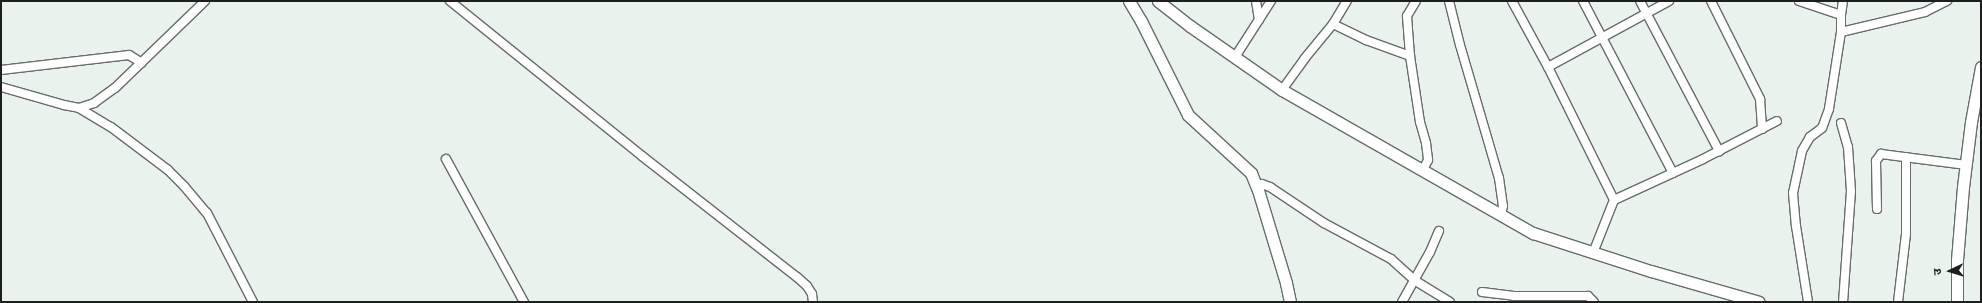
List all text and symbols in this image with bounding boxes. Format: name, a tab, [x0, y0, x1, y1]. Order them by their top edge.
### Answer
north arrow	[1930, 251, 1970, 291]
text: उ	[1931, 268, 1944, 276]

